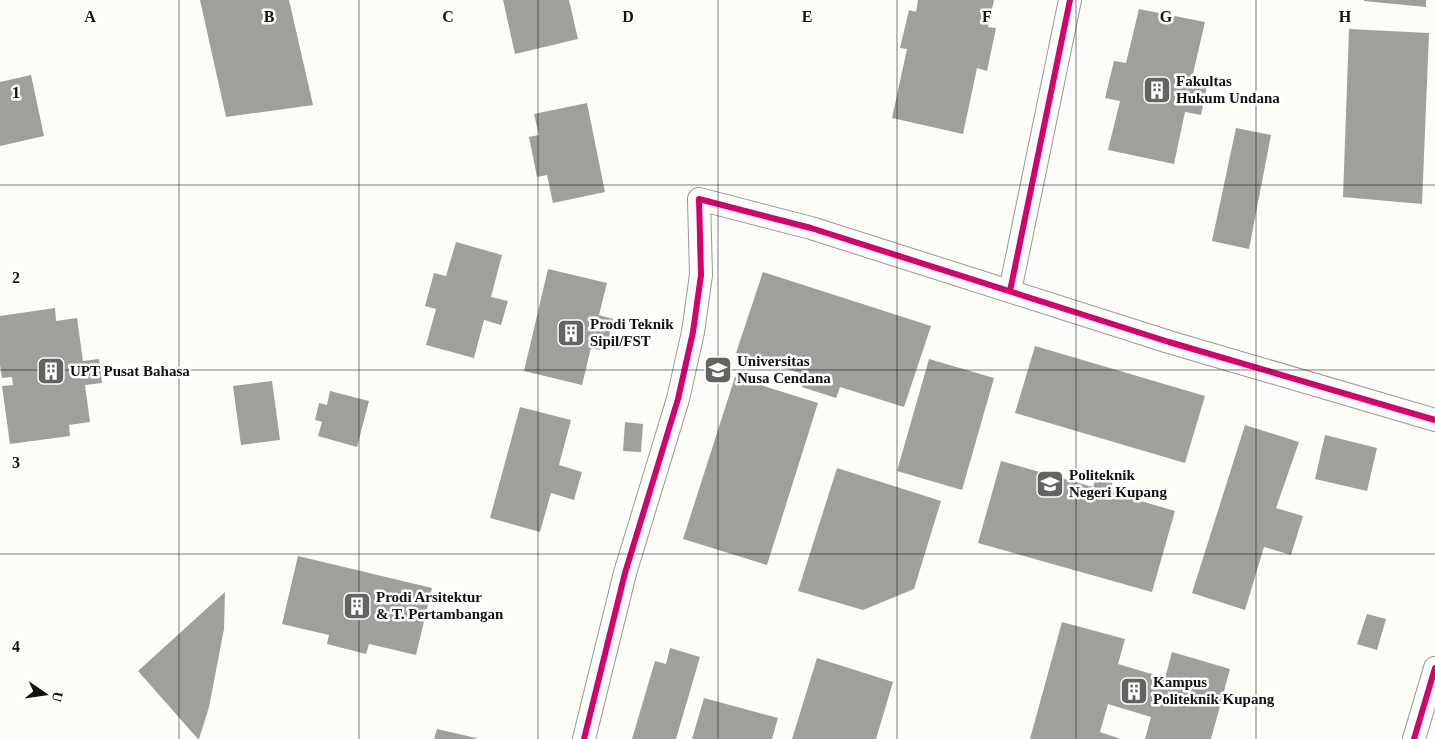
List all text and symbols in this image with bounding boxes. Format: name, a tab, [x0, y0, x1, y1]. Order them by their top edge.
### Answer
text: A	[84, 8, 96, 25]
text: B	[264, 8, 275, 25]
text: C	[442, 8, 454, 25]
text: D	[622, 8, 634, 25]
text: E	[802, 8, 812, 25]
text: F	[982, 8, 992, 25]
text: G	[1160, 8, 1173, 25]
text: H	[1339, 8, 1352, 25]
place label: Fakultas Hukum Undana	[1176, 73, 1280, 106]
building icon: Fakultas Hukum Undana	[1142, 75, 1172, 105]
text: 1	[12, 84, 20, 101]
text: 2	[12, 269, 20, 286]
place label: Prodi Teknik Sipil/FST	[590, 316, 674, 349]
building icon: Prodi Teknik Sipil/FST	[556, 318, 586, 348]
place label: Universitas Nusa Cendana	[737, 353, 831, 386]
school or university icon: Universitas Nusa Cendana	[703, 355, 733, 385]
building icon: UPT Pusat Bahasa	[36, 356, 66, 386]
place label: UPT Pusat Bahasa	[70, 363, 190, 379]
text: 3	[12, 454, 20, 471]
place label: Politeknik Negeri Kupang	[1069, 467, 1167, 500]
school or university icon: Politeknik Negeri Kupang	[1035, 469, 1065, 499]
place label: Prodi Arsitektur & T. Pertambangan	[376, 589, 504, 622]
building icon: Prodi Arsitektur & T. Pertambangan	[342, 591, 372, 621]
text: 4	[12, 638, 20, 655]
north arrow	[20, 669, 70, 719]
place label: Kampus Politeknik Kupang	[1153, 674, 1275, 707]
building icon: Kampus Politeknik Kupang	[1119, 676, 1149, 706]
text: U	[49, 690, 66, 703]

